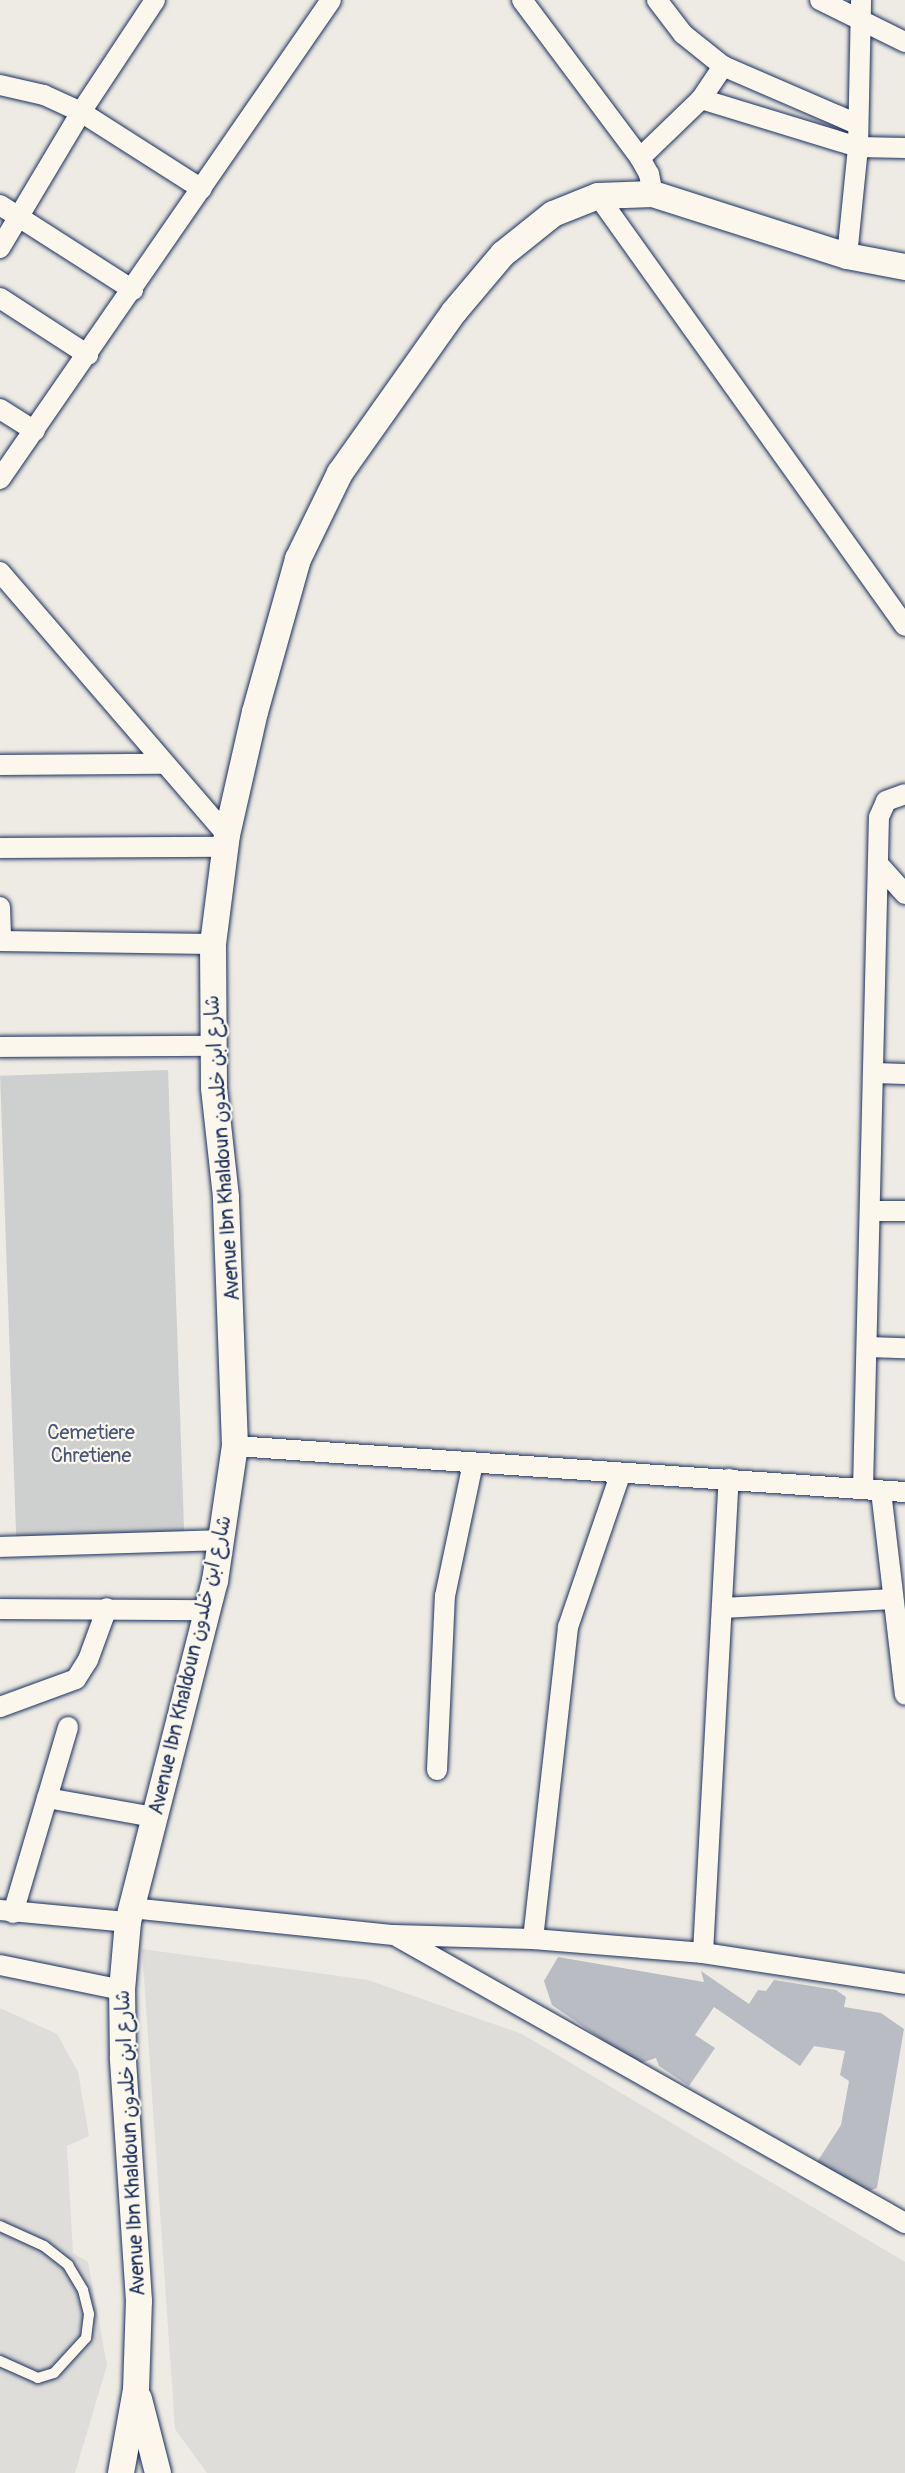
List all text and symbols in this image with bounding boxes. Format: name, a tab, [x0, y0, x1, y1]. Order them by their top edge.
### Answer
street label: Avenue Ibn Khaldoun شارع ابن خلدون	[199, 994, 245, 1302]
park label: Cemetiere Chretiene	[47, 1420, 135, 1467]
street label: Avenue Ibn Khaldoun شارع ابن خلدون	[144, 1513, 236, 1817]
street label: Avenue Ibn Khaldoun شارع ابن خلدون	[110, 1989, 150, 2297]

